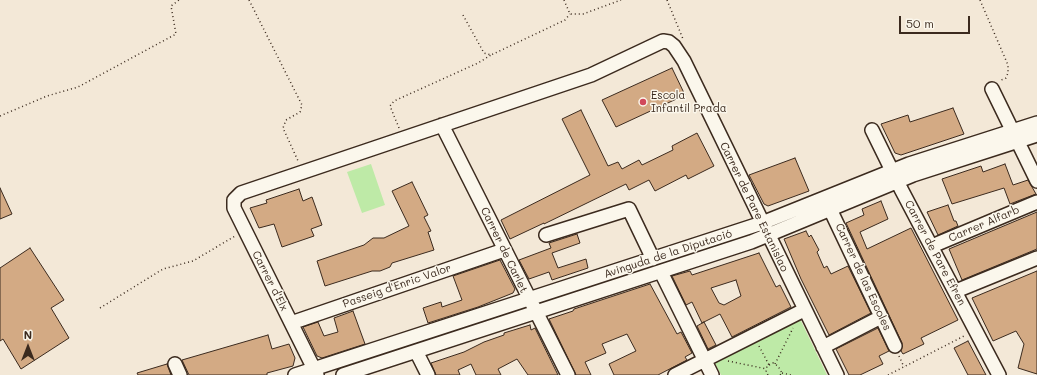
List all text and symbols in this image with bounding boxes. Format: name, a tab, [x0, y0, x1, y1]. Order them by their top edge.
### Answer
scale bar	[901, 8, 972, 34]
text: 50 m	[906, 15, 934, 31]
place label: Escola Infantil Prada	[651, 89, 727, 115]
marker: Escola Infantil Prada	[638, 97, 648, 107]
street label: Carrer de Pare Estanislao	[717, 140, 791, 274]
street label: Carrer de Pare Efren	[902, 198, 968, 308]
street label: Carrer Alfarb	[947, 203, 1021, 245]
street label: Carrer de Carlet	[478, 205, 530, 295]
street label: Carrer de las Escoles	[832, 221, 894, 333]
street label: Avinguda de la Diputació	[602, 227, 734, 281]
street label: Carrer d'Elx	[249, 249, 291, 313]
street label: Passeig d'Enric Valor	[341, 261, 453, 311]
north arrow	[8, 327, 48, 367]
text: N	[24, 327, 32, 342]

